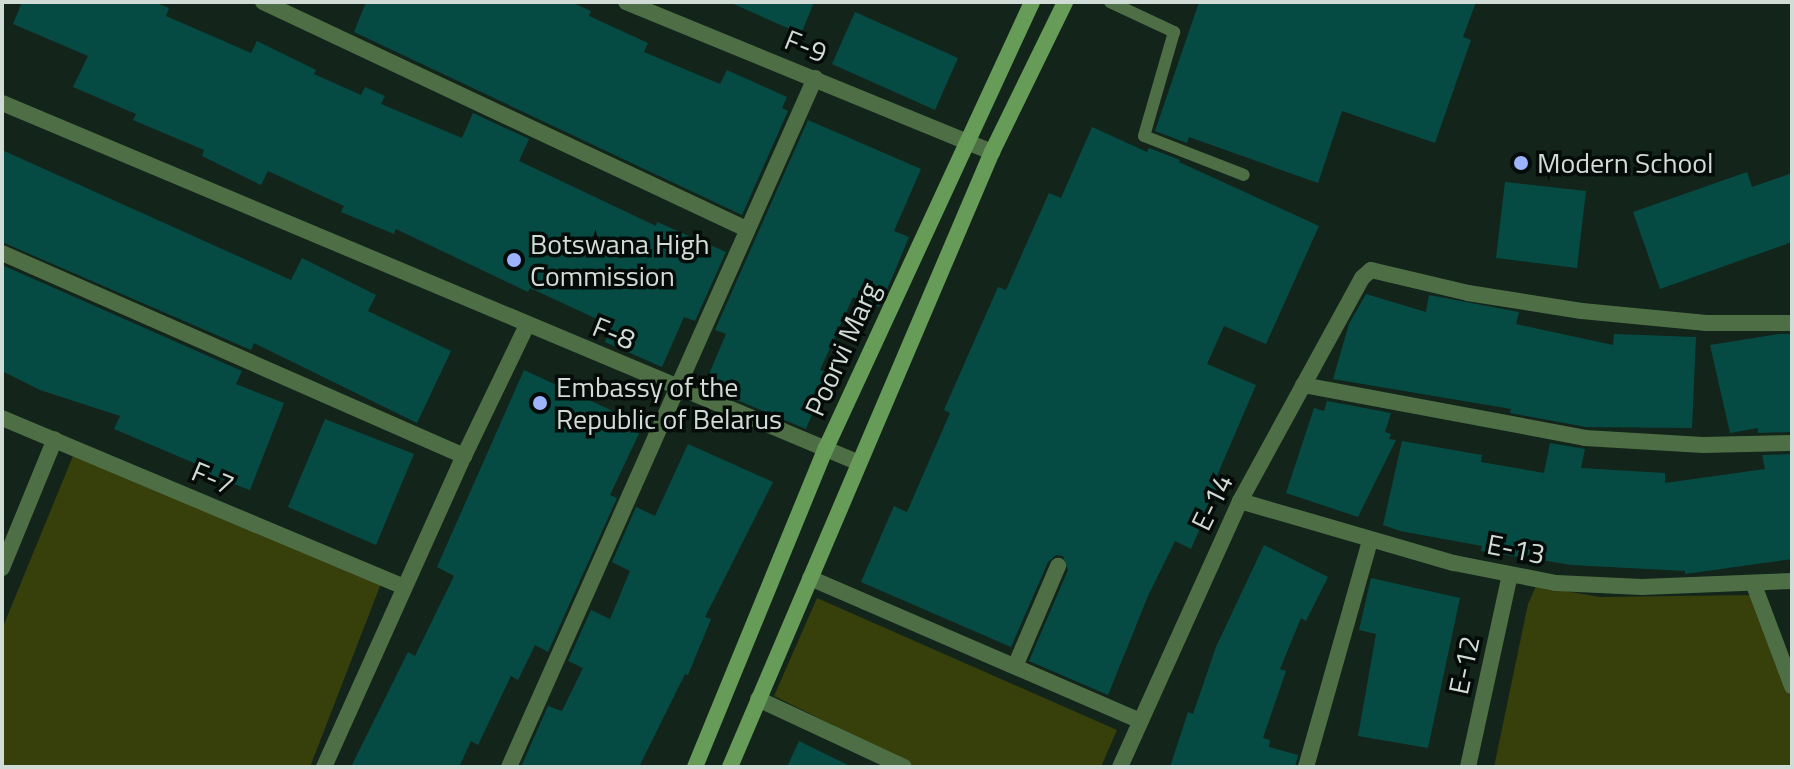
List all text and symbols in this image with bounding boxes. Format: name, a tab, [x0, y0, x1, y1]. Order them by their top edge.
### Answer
street label: F-9	[780, 22, 832, 70]
place label: Modern School	[1537, 146, 1713, 180]
marker: Modern School	[1512, 154, 1530, 172]
place label: Botswana High Commission	[530, 227, 710, 293]
marker: Botswana High Commission	[505, 251, 523, 269]
street label: Poorvi Marg	[798, 277, 886, 421]
street label: F-8	[588, 309, 640, 357]
place label: Embassy of the Republic of Belarus	[556, 370, 782, 436]
marker: Embassy of the Republic of Belarus	[531, 394, 549, 412]
street label: F-7	[187, 454, 239, 502]
street label: E-14	[1184, 468, 1240, 536]
street label: E-13	[1484, 527, 1548, 571]
street label: E-12	[1441, 633, 1487, 697]

